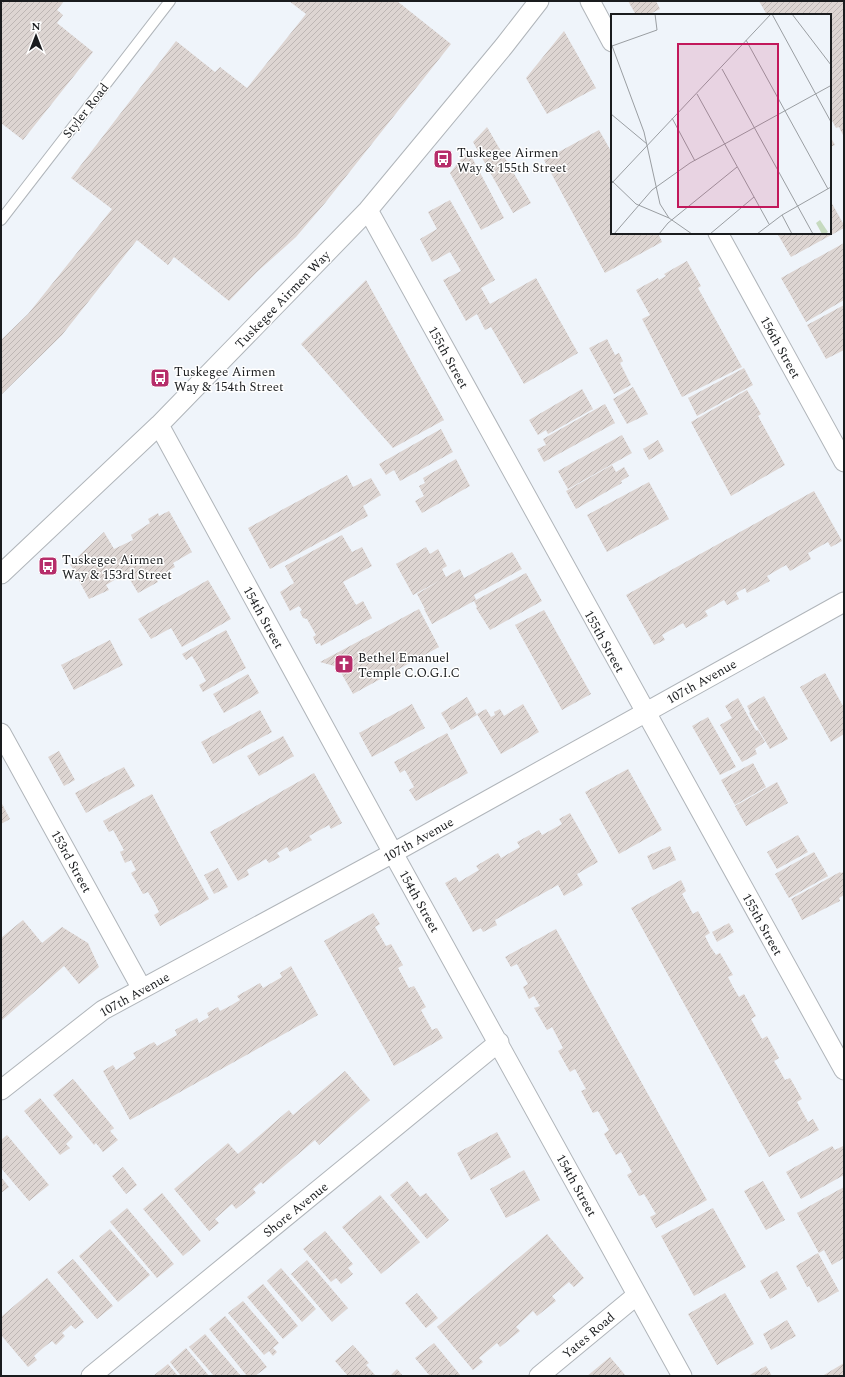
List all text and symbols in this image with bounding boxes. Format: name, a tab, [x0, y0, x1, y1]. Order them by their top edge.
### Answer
inset map	[611, 14, 831, 234]
north arrow	[16, 16, 56, 56]
text: N	[32, 18, 41, 35]
street label: Styler Road	[58, 79, 114, 143]
place label: Tuskegee Airmen Way & 155th Street	[457, 143, 567, 178]
bus stop icon: Tuskegee Airmen Way & 155th Street	[432, 148, 454, 170]
street label: Tuskegee Airmen Way	[230, 245, 336, 353]
street label: 156th Street	[755, 312, 806, 383]
street label: 155th Street	[423, 322, 474, 393]
place label: Tuskegee Airmen Way & 154th Street	[174, 362, 284, 397]
bus stop icon: Tuskegee Airmen Way & 154th Street	[149, 367, 171, 389]
place label: Tuskegee Airmen Way & 153rd Street	[62, 550, 172, 585]
bus stop icon: Tuskegee Airmen Way & 153rd Street	[37, 555, 59, 577]
street label: 154th Street	[238, 582, 289, 653]
street label: 155th Street	[579, 606, 630, 677]
place label: Bethel Emanuel Temple C.O.G.I.C	[358, 648, 460, 683]
church icon: Bethel Emanuel Temple C.O.G.I.C	[333, 653, 355, 675]
street label: 107th Avenue	[663, 654, 740, 709]
street label: 107th Avenue	[380, 812, 457, 867]
street label: 153rd Street	[46, 826, 97, 897]
street label: 154th Street	[394, 866, 445, 937]
street label: 155th Street	[737, 889, 788, 960]
street label: 107th Avenue	[96, 967, 173, 1022]
street label: 154th Street	[551, 1150, 602, 1221]
street label: Shore Avenue	[259, 1177, 333, 1242]
street label: Yates Road	[558, 1308, 620, 1364]

